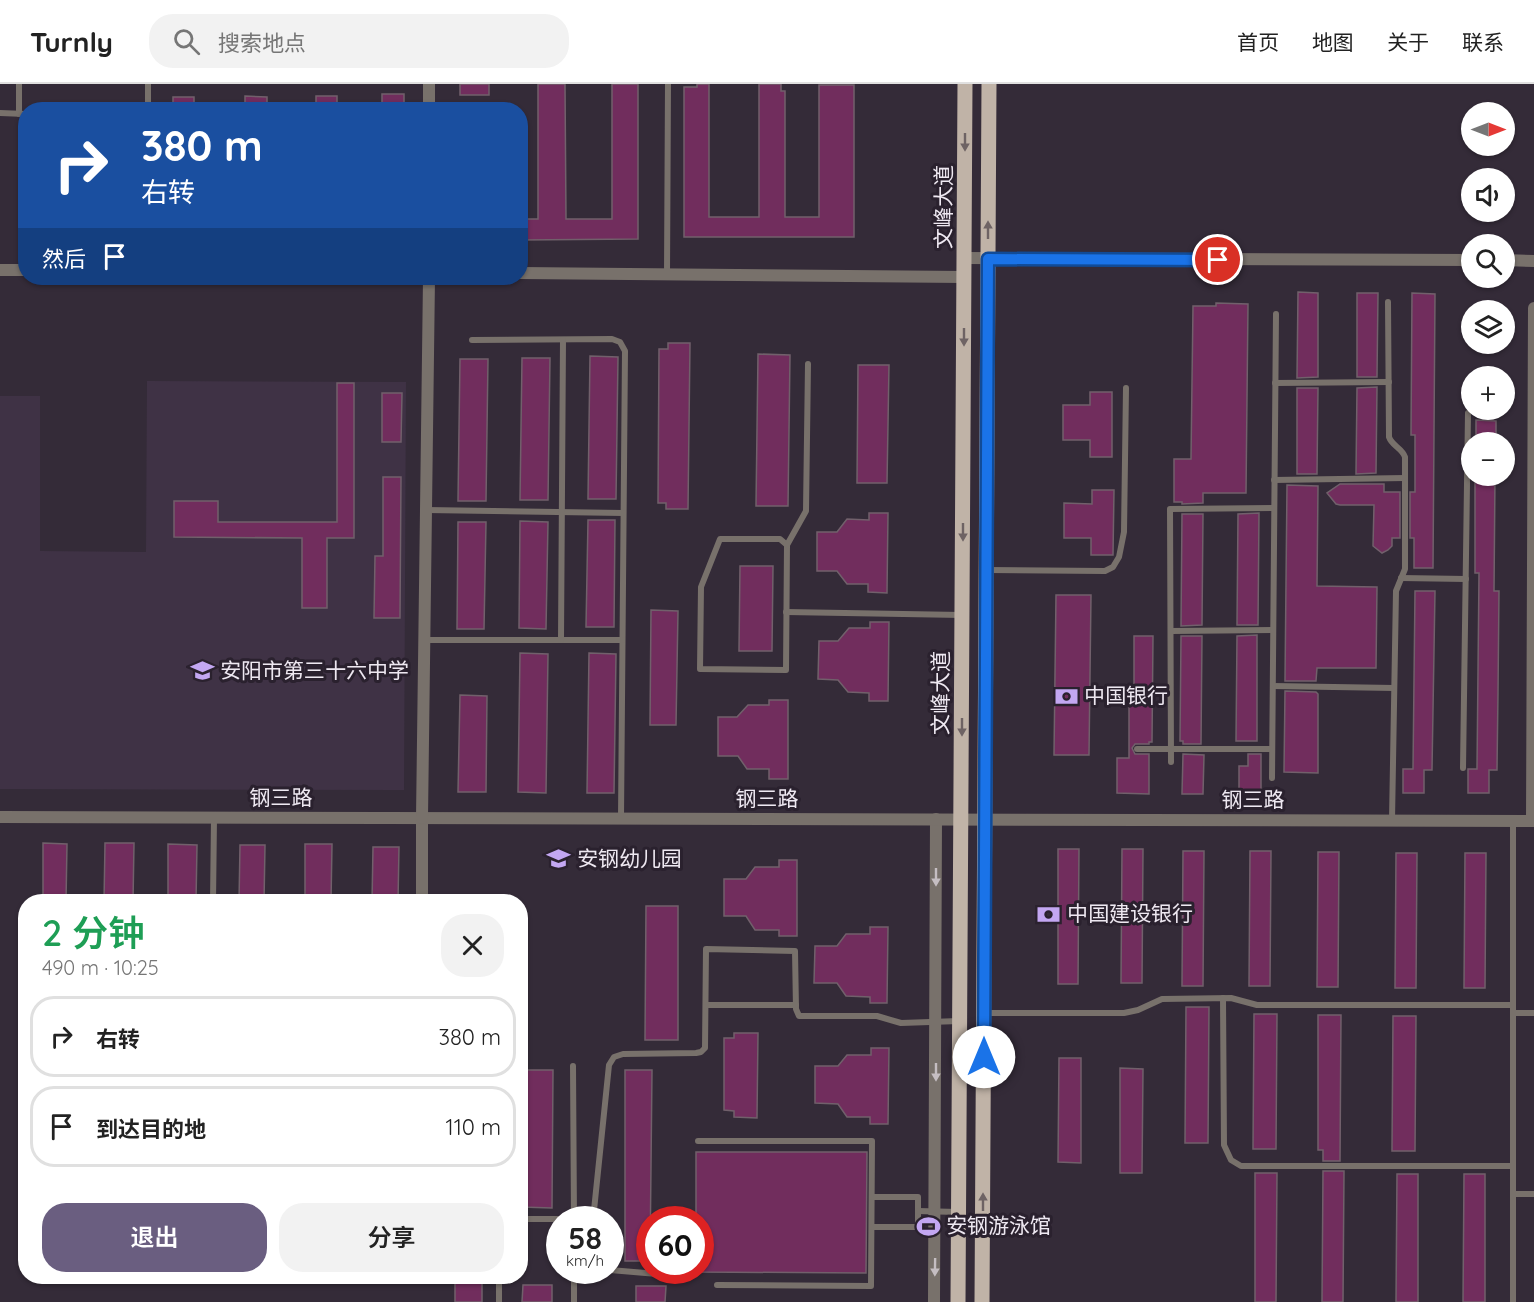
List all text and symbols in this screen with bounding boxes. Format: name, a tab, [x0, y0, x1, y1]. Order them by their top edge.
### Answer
search box	[149, 14, 569, 68]
text: Turnly	[30, 24, 113, 59]
icon: search	[170, 25, 203, 58]
text: 搜索地点	[218, 29, 306, 57]
text: 首页	[1237, 29, 1279, 55]
text: 地图	[1312, 29, 1354, 55]
text: 关于	[1387, 29, 1429, 55]
text: 联系	[1462, 29, 1504, 55]
north arrow	[1461, 102, 1515, 156]
map controls	[1461, 102, 1515, 486]
text: 380 m	[141, 119, 263, 172]
icon: right	[42, 126, 120, 204]
one-way arrow	[960, 133, 970, 152]
street label: 文峰大道	[930, 165, 956, 249]
button: sound	[1461, 168, 1515, 222]
text: 右转	[141, 175, 195, 209]
one-way arrow	[983, 220, 993, 239]
pin	[1192, 234, 1243, 285]
button: search	[1461, 234, 1515, 288]
icon: arrive	[98, 240, 131, 273]
icon: arrive	[1201, 243, 1234, 276]
text: 然后	[42, 245, 86, 273]
button: layers	[1461, 300, 1515, 354]
one-way arrow	[959, 328, 969, 347]
button: +	[1461, 366, 1515, 420]
button: −	[1461, 432, 1515, 486]
one-way arrow	[958, 523, 968, 542]
street label: 文峰大道	[927, 651, 953, 735]
place label: 安阳市第三十六中学	[220, 657, 409, 683]
school or university icon: 安阳市第三十六中学	[189, 658, 215, 684]
place label: 中国银行	[1084, 682, 1168, 708]
bank icon: 中国银行	[1053, 683, 1079, 709]
one-way arrow	[957, 718, 967, 737]
street label: 钢三路	[250, 784, 313, 810]
street label: 钢三路	[736, 785, 799, 811]
street label: 钢三路	[1222, 786, 1285, 812]
place label: 安钢幼儿园	[577, 845, 682, 871]
school or university icon: 安钢幼儿园	[546, 846, 572, 872]
one-way arrow	[931, 868, 941, 887]
place label: 中国建设银行	[1067, 900, 1193, 926]
bank icon: 中国建设银行	[1036, 901, 1062, 927]
text: 2 分钟	[42, 910, 144, 955]
button: close	[441, 914, 504, 977]
text: 490 m · 10:25	[42, 955, 159, 980]
icon: right	[45, 1020, 78, 1053]
text: 380 m	[438, 1023, 501, 1051]
text: 右转	[96, 1025, 140, 1053]
position arrow	[952, 1025, 1016, 1089]
one-way arrow	[931, 1063, 941, 1082]
icon: arrive	[45, 1110, 78, 1143]
text: 110 m	[446, 1113, 501, 1141]
text: 到达目的地	[96, 1115, 206, 1143]
one-way arrow	[978, 1192, 988, 1211]
button: 退出	[42, 1203, 267, 1272]
button: 分享	[279, 1203, 504, 1272]
speed limit sign: 60	[636, 1206, 714, 1284]
place label: 安钢游泳馆	[946, 1212, 1051, 1238]
sports icon: 安钢游泳馆	[915, 1213, 941, 1239]
text: 58	[568, 1219, 602, 1257]
text: km/h	[566, 1251, 604, 1270]
one-way arrow	[930, 1258, 940, 1277]

